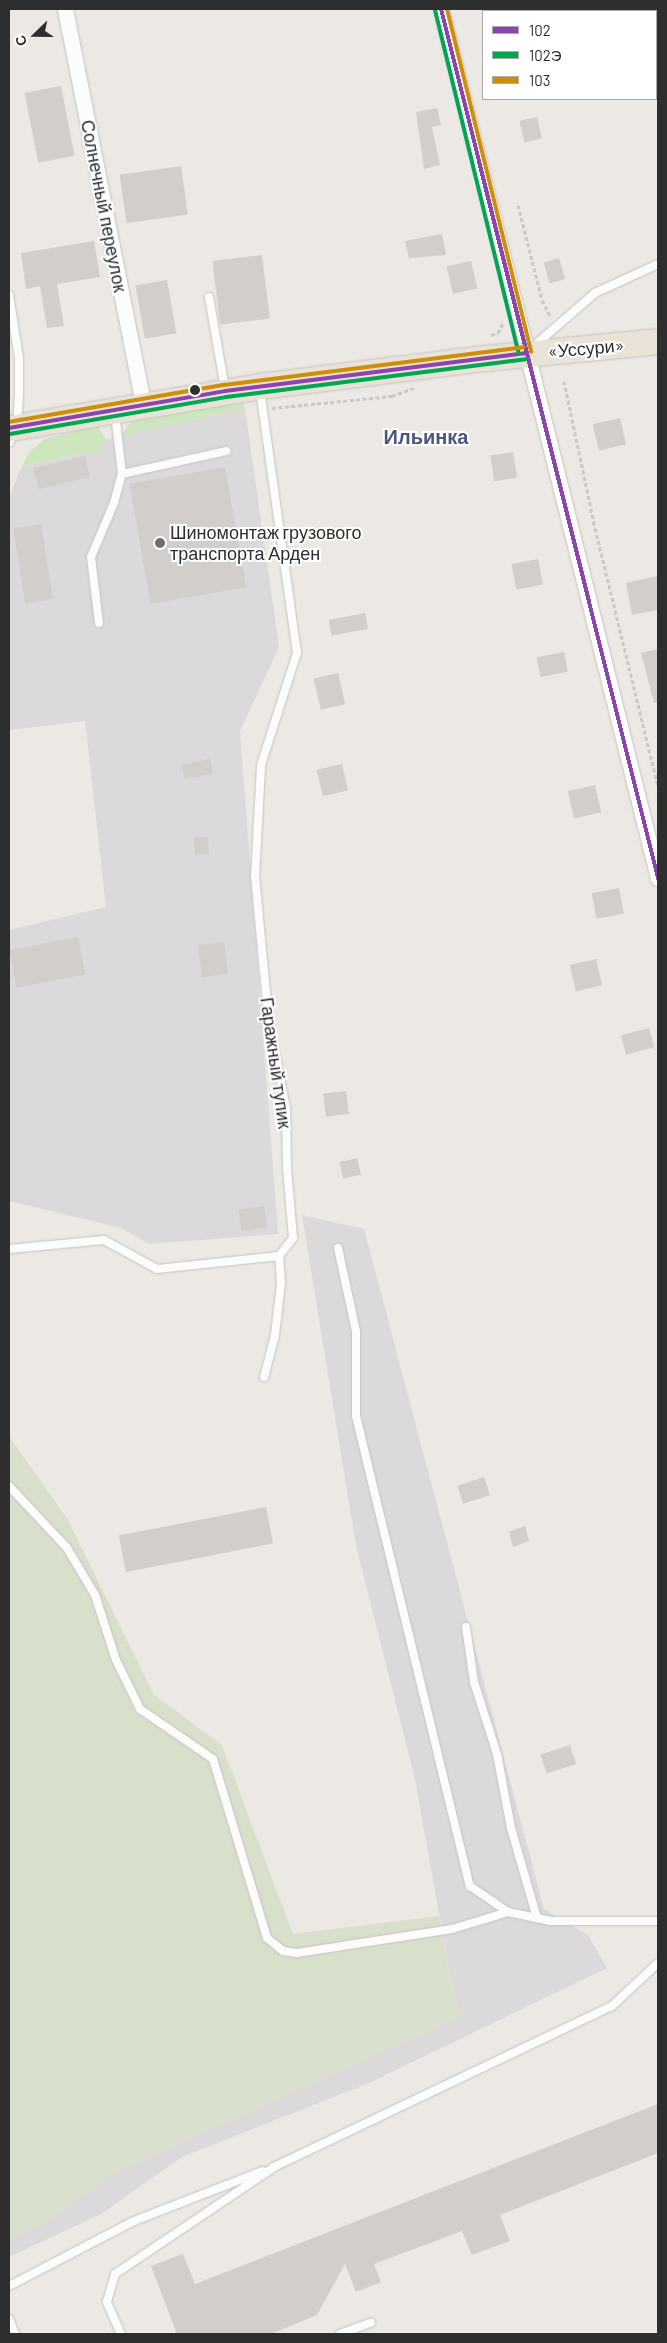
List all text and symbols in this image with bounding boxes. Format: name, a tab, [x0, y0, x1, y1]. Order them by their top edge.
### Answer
north arrow	[10, 10, 60, 60]
legend	[482, 10, 657, 100]
text: 102	[529, 21, 551, 39]
text: С	[11, 33, 30, 49]
text: 102Э	[529, 46, 562, 64]
text: 103	[529, 71, 550, 89]
street label: Солнечный переулок	[77, 118, 131, 294]
street label: «Уссури»	[547, 334, 625, 362]
unlabelled marker	[190, 385, 200, 395]
district label: Ильинка	[384, 424, 468, 448]
place label: Шиномонтаж грузового транспорта Арден	[170, 522, 362, 564]
marker: Шиномонтаж грузового транспорта Арден	[154, 537, 166, 549]
street label: Гаражный тупик	[256, 996, 296, 1130]

